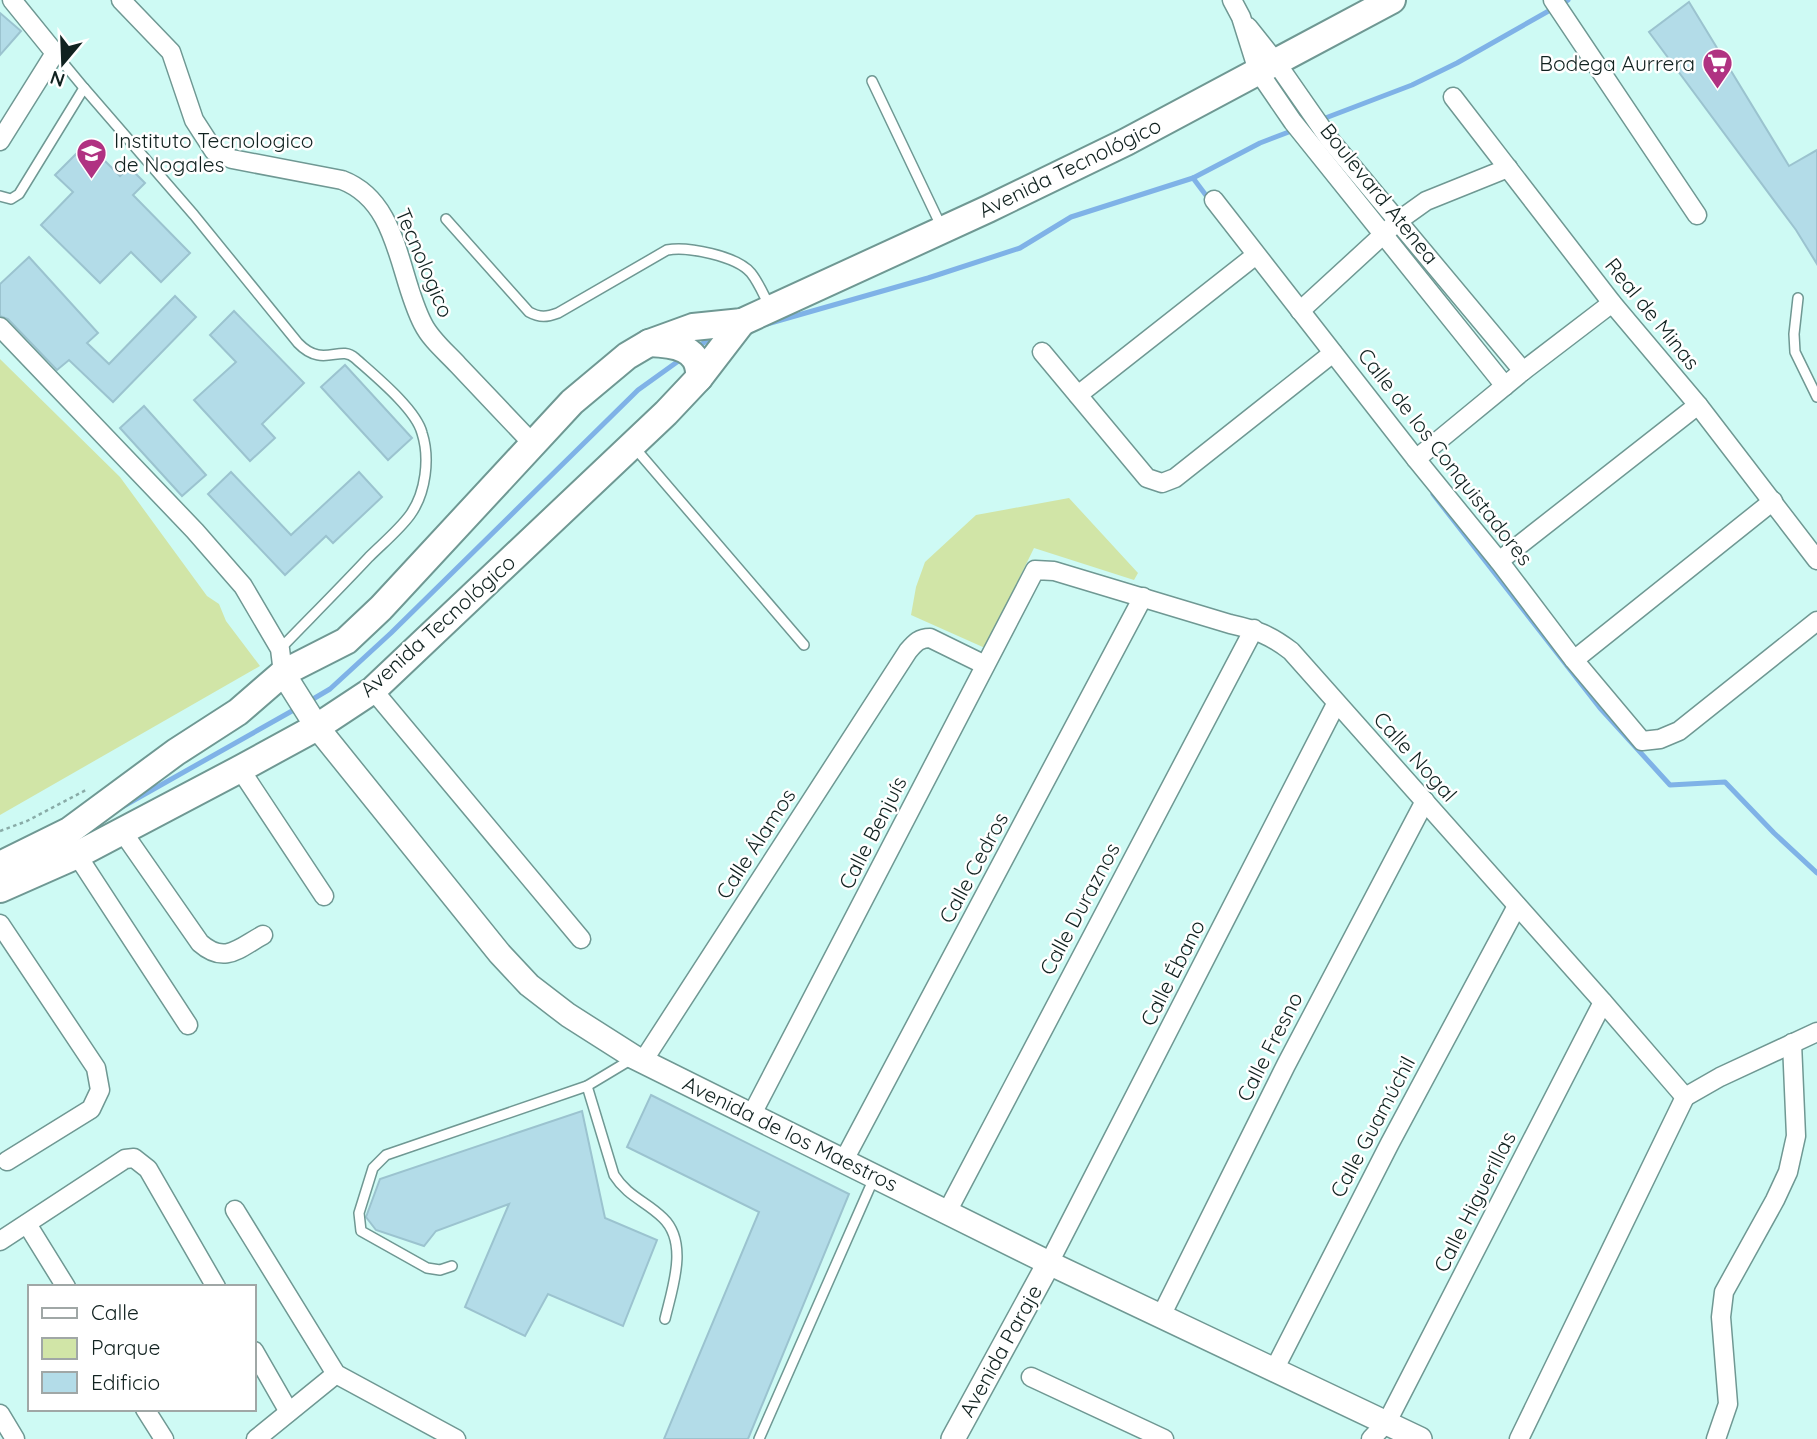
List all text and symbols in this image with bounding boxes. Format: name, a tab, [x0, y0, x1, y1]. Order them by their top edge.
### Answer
north arrow	[28, 28, 98, 98]
supermarket icon: Bodega Aurrera	[1701, 47, 1735, 91]
place label: Bodega Aurrera	[1539, 50, 1695, 76]
text: N	[47, 65, 68, 93]
street label: Avenida Tecnológico	[974, 112, 1165, 223]
street label: Boulevard Atenea	[1315, 118, 1445, 269]
place label: Instituto Tecnologico de Nogales	[114, 127, 314, 177]
school or university icon: Instituto Tecnologico de Nogales	[74, 136, 108, 180]
street label: Tecnologico	[390, 204, 460, 321]
street label: Real de Minas	[1600, 252, 1706, 374]
street label: Calle de los Conquistadores	[1353, 342, 1539, 570]
street label: Avenida Tecnológico	[354, 549, 520, 702]
street label: Calle Nogal	[1369, 706, 1463, 807]
street label: Calle Benjuís	[833, 772, 912, 893]
street label: Calle Álamos	[710, 783, 800, 904]
street label: Calle Cedros	[933, 808, 1013, 927]
street label: Calle Duraznos	[1033, 838, 1125, 979]
street label: Calle Ébano	[1134, 915, 1210, 1030]
street label: Calle Fresno	[1230, 987, 1308, 1106]
street label: Calle Guamúchil	[1324, 1052, 1420, 1202]
street label: Avenida de los Maestros	[679, 1070, 902, 1197]
street label: Calle Higuerillas	[1427, 1127, 1521, 1276]
street label: Avenida Paraje	[953, 1280, 1047, 1421]
legend	[28, 1285, 256, 1411]
text: Calle	[91, 1299, 139, 1325]
text: Parque	[91, 1334, 160, 1360]
text: Edificio	[91, 1369, 160, 1395]

